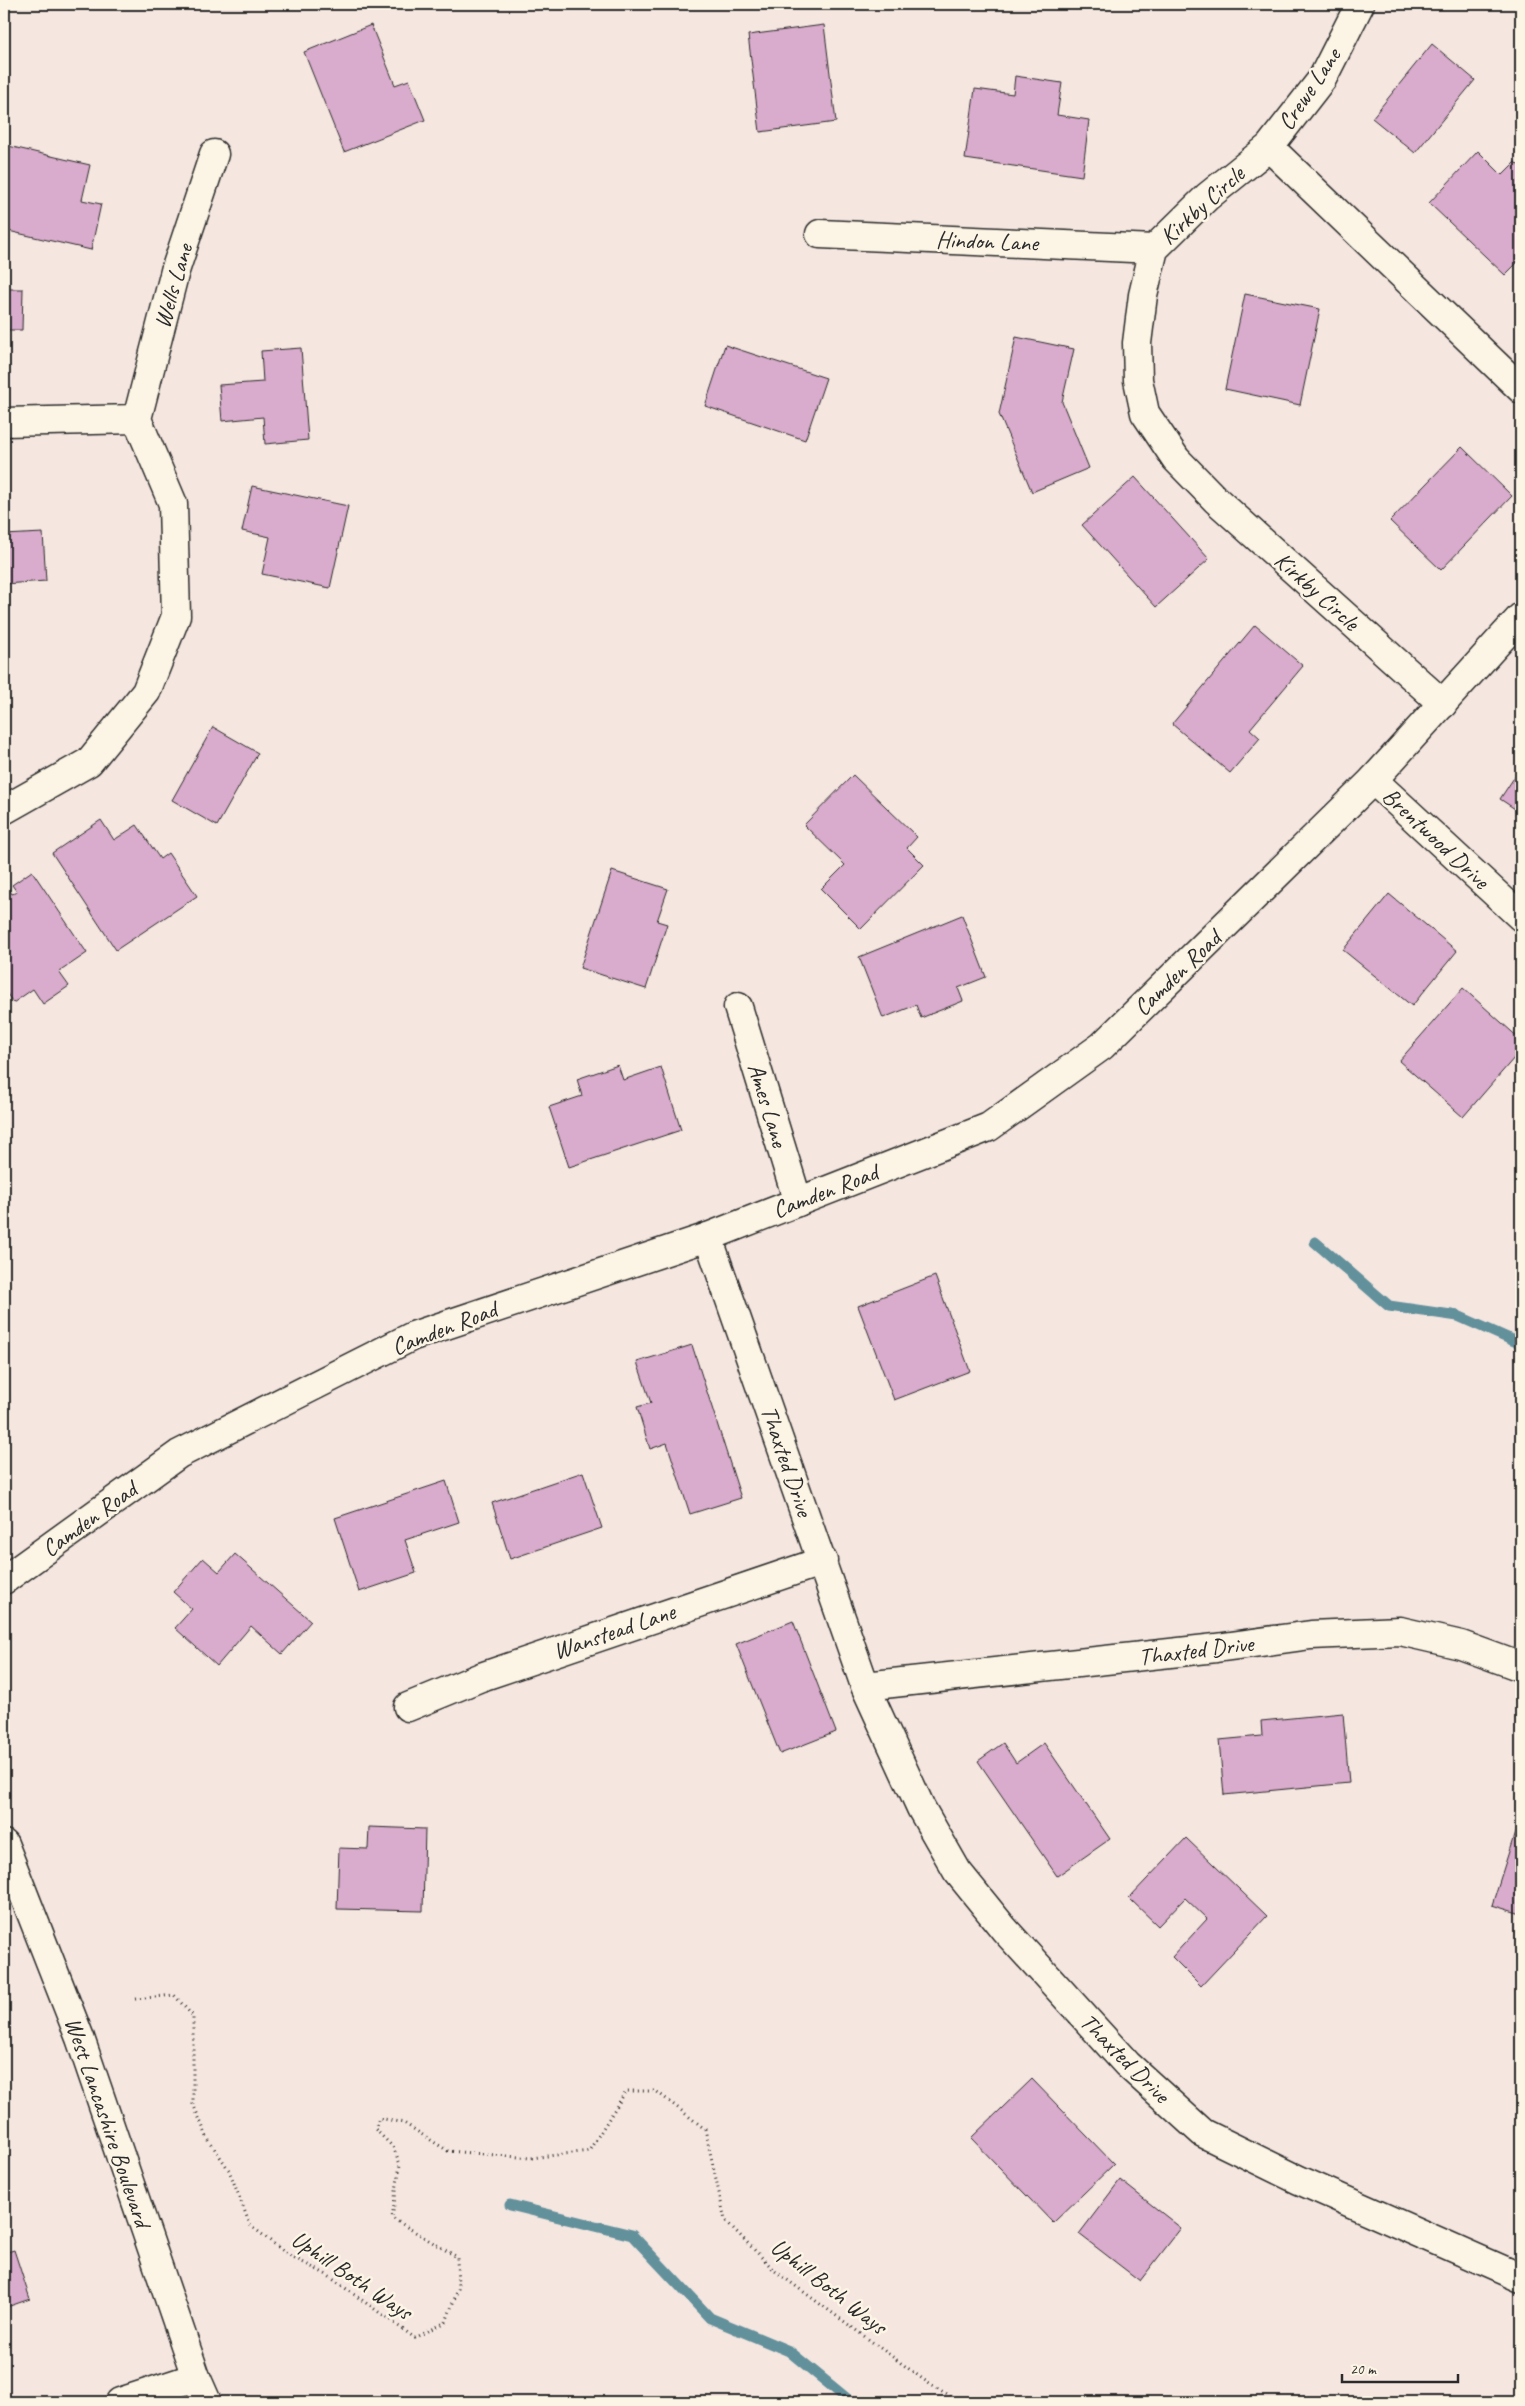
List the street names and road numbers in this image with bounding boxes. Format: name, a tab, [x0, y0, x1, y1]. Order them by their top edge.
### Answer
street label: Crewe Lane	[1271, 40, 1349, 136]
street label: Kirkby Circle	[1153, 158, 1252, 251]
street label: Hindon Lane	[935, 224, 1041, 258]
street label: Wells Lane	[147, 238, 200, 332]
street label: Kirkby Circle	[1268, 545, 1367, 638]
street label: Brentwood Drive	[1376, 781, 1497, 897]
street label: Camden Road	[1127, 921, 1230, 1022]
street label: Ames Lane	[741, 1060, 796, 1152]
street label: Camden Road	[768, 1156, 885, 1225]
street label: Camden Road	[387, 1293, 504, 1362]
street label: Thaxted Drive	[754, 1402, 821, 1522]
street label: Camden Road	[36, 1472, 145, 1564]
street label: Wanstead Lane	[549, 1595, 681, 1666]
street label: Thaxted Drive	[1137, 1628, 1257, 1672]
street label: Thaxted Drive	[1074, 2007, 1178, 2111]
street label: West Lancashire Boulevard	[58, 2013, 159, 2234]
street label: Uphill Both Ways	[286, 2224, 420, 2327]
street label: Uphill Both Ways	[765, 2231, 895, 2342]

